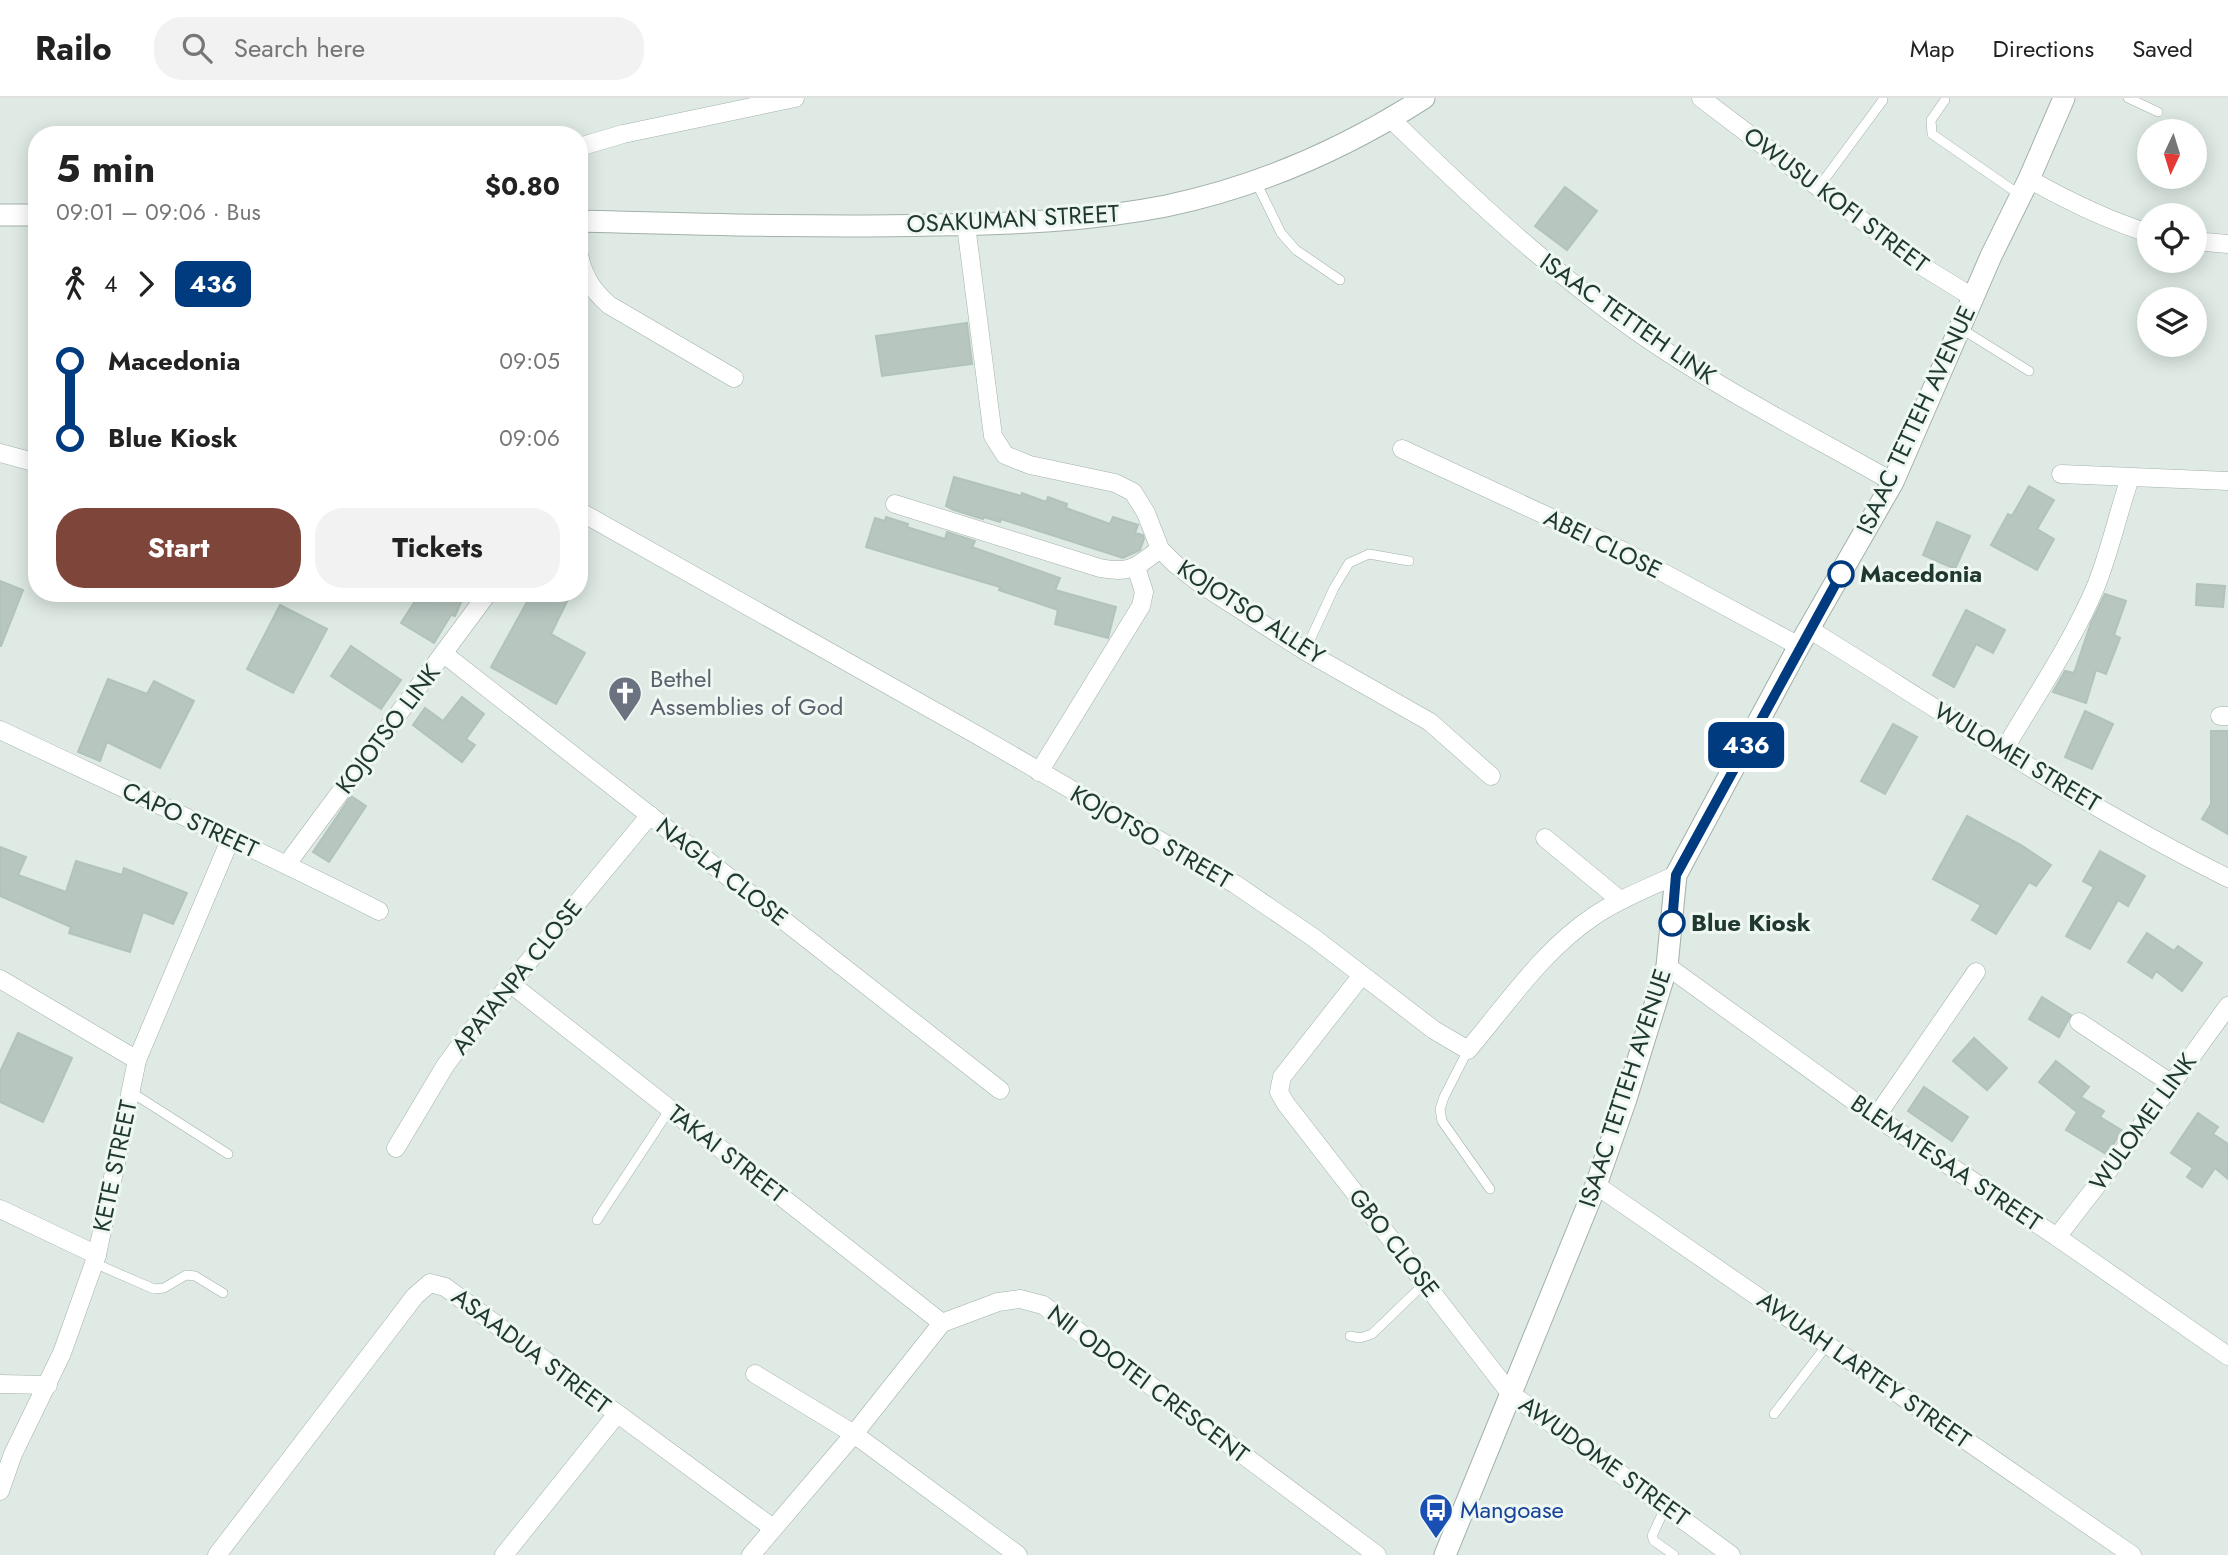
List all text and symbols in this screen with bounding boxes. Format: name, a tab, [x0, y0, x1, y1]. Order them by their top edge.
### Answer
search box	[154, 17, 644, 80]
text: Railo	[35, 25, 112, 72]
icon: search	[178, 29, 216, 67]
text: Search here	[234, 29, 365, 67]
text: Map	[1910, 31, 1955, 66]
text: Directions	[1993, 31, 2094, 66]
text: Saved	[2132, 31, 2193, 66]
street label: OWUSU KOFI STREET	[1736, 118, 1936, 281]
north arrow	[2137, 119, 2207, 189]
map controls	[2137, 119, 2207, 357]
text: 5 min	[56, 141, 155, 196]
text: $0.80	[485, 167, 560, 205]
text: 09:01 – 09:06 · Bus	[56, 195, 261, 229]
street label: OSAKUMAN STREET	[906, 195, 1120, 242]
button: locate	[2137, 203, 2207, 273]
street label: ISAAC TETTEH LINK	[1533, 245, 1724, 393]
icon: walk	[56, 265, 94, 303]
icon: forward	[127, 265, 165, 303]
text: 436	[189, 266, 237, 301]
text: 4	[104, 267, 117, 301]
button: layers	[2137, 287, 2207, 357]
street label: ISAAC TETTEH AVENUE	[1847, 300, 1984, 540]
text: Macedonia	[108, 342, 240, 380]
text: 09:05	[499, 344, 560, 378]
text: Blue Kiosk	[108, 419, 237, 457]
text: 09:06	[499, 421, 560, 455]
street label: ABEI CLOSE	[1538, 500, 1668, 587]
button: Start	[56, 508, 301, 588]
button: Tickets	[315, 508, 560, 588]
street label: KOJOTSO ALLEY	[1170, 551, 1332, 673]
place label: Macedonia	[1860, 556, 1982, 591]
marker: Macedonia	[1828, 561, 1854, 587]
street label: KOJOTSO LINK	[327, 656, 448, 801]
place label: Bethel Assemblies of God	[650, 661, 844, 724]
church icon: Bethel Assemblies of God	[606, 674, 644, 723]
street label: WULOMEI STREET	[1927, 693, 2107, 820]
line badge: 436	[1706, 722, 1786, 768]
text: 436	[1722, 727, 1770, 762]
street label: CAPO STREET	[116, 773, 264, 866]
street label: KOJOTSO STREET	[1064, 776, 1238, 897]
street label: NAGLA CLOSE	[649, 809, 796, 934]
street label: APATANPA CLOSE	[443, 891, 590, 1062]
place label: Blue Kiosk	[1691, 905, 1811, 940]
marker: Blue Kiosk	[1659, 910, 1685, 936]
street label: ISAAC TETTEH AVENUE	[1569, 964, 1680, 1211]
street label: WULOMEI LINK	[2081, 1045, 2205, 1198]
street label: BLEMATESAA STREET	[1844, 1086, 2049, 1240]
street label: TAKAI STREET	[660, 1096, 794, 1211]
street label: KETE STREET	[84, 1097, 146, 1235]
street label: GBO CLOSE	[1341, 1181, 1448, 1305]
street label: ASAADUA STREET	[444, 1279, 618, 1422]
street label: AWUAH LARTEY STREET	[1750, 1283, 1978, 1457]
street label: NII ODOTEI CRESCENT	[1040, 1296, 1256, 1471]
street label: AWUDOME STREET	[1512, 1387, 1697, 1534]
bus stop icon: Mangoase	[1417, 1491, 1455, 1540]
place label: Mangoase	[1460, 1492, 1564, 1527]

